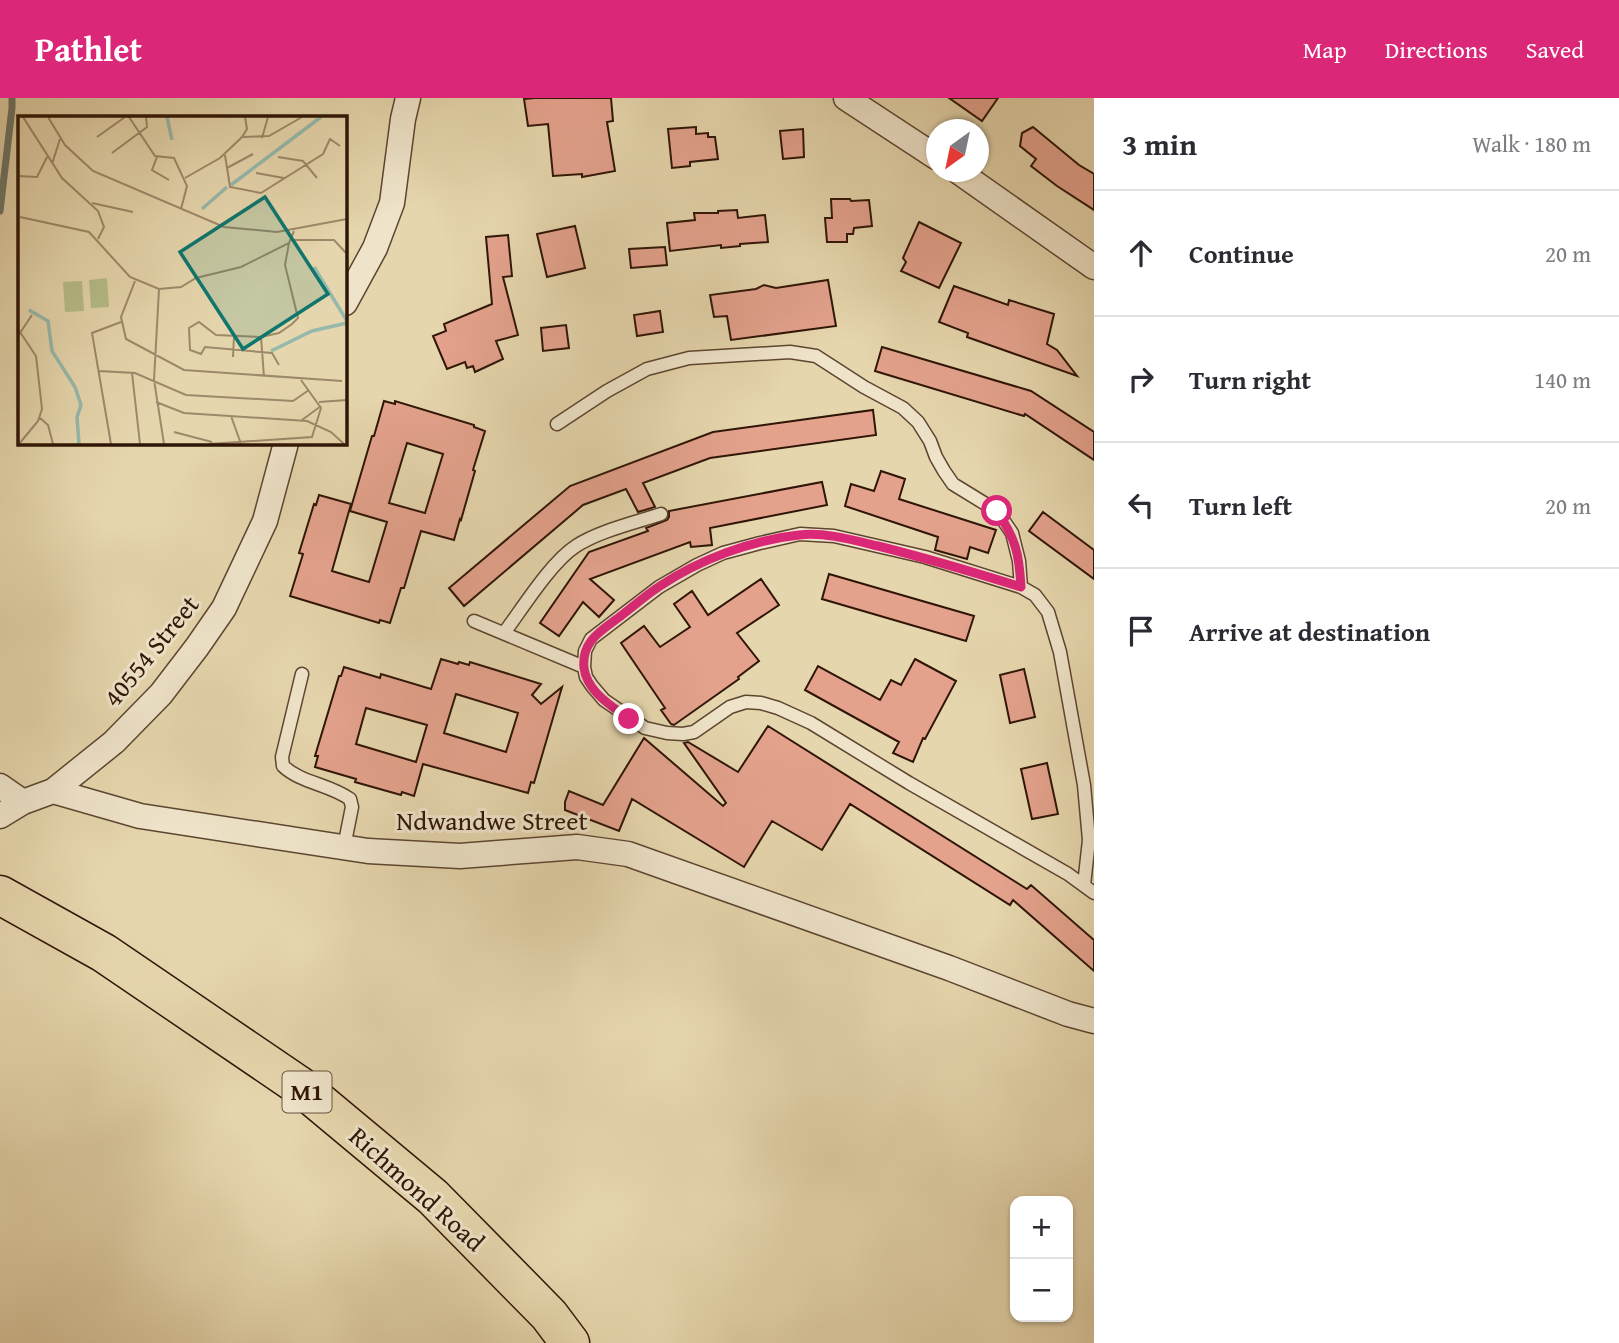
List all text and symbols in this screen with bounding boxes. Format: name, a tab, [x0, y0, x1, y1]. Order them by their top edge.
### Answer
text: Pathlet	[35, 25, 142, 73]
text: Map	[1303, 32, 1347, 67]
text: Directions	[1385, 32, 1488, 67]
text: Saved	[1526, 32, 1584, 67]
inset map	[18, 116, 346, 444]
north arrow	[926, 119, 989, 182]
text: 3 min	[1122, 122, 1197, 166]
text: Walk · 180 m	[1472, 127, 1591, 160]
icon: ahead	[1122, 234, 1160, 272]
text: Continue	[1189, 234, 1294, 273]
text: 20 m	[1545, 237, 1591, 270]
icon: right	[1122, 360, 1160, 398]
text: Turn right	[1189, 360, 1311, 399]
text: 140 m	[1534, 363, 1591, 396]
icon: left	[1122, 486, 1160, 524]
text: Turn left	[1189, 486, 1292, 525]
text: 20 m	[1545, 489, 1591, 522]
route start	[981, 495, 1012, 526]
street label: 40554 Street	[93, 586, 208, 715]
icon: arrive	[1122, 612, 1160, 650]
text: Arrive at destination	[1189, 612, 1430, 651]
route end	[613, 703, 644, 734]
street label: Ndwandwe Street	[396, 801, 588, 840]
road number: M1	[282, 1072, 332, 1112]
street label: Richmond Road	[341, 1117, 494, 1260]
map controls	[1010, 1196, 1073, 1322]
button: +	[1010, 1196, 1073, 1259]
button: −	[1010, 1259, 1073, 1322]

